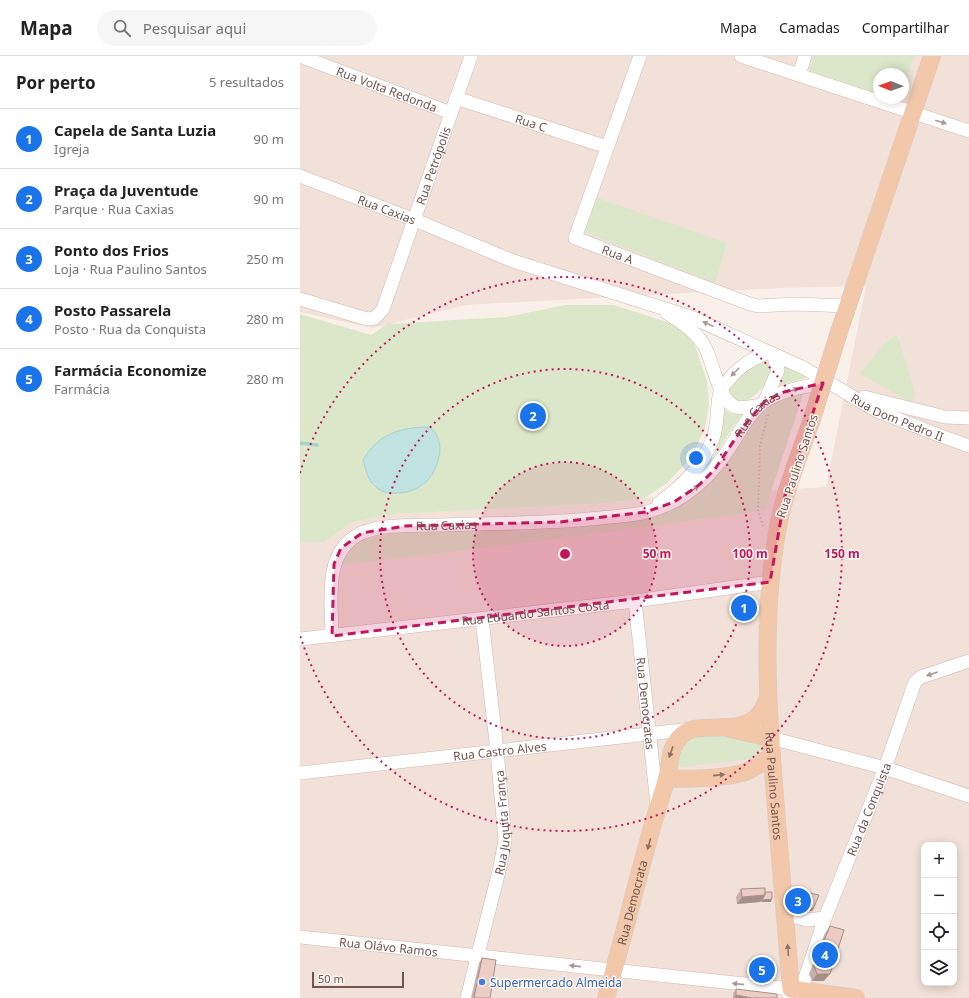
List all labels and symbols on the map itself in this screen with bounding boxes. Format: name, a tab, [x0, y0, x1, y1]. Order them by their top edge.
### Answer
street label: Rua Volta Redonda	[334, 62, 440, 116]
north arrow	[873, 68, 909, 104]
street label: Rua C	[513, 109, 550, 136]
one-way arrow	[935, 119, 947, 125]
street label: Rua Petrópolis	[411, 124, 454, 207]
street label: Rua Caxias	[355, 190, 419, 228]
street label: Rua A	[600, 240, 636, 268]
one-way arrow	[702, 321, 713, 327]
one-way arrow	[731, 367, 740, 377]
street label: Rua Caxias	[730, 386, 783, 440]
one-way arrow	[787, 387, 799, 393]
street label: Rua Dom Pedro II	[848, 389, 946, 445]
pin: 2	[520, 401, 546, 431]
street label: Rua Paulino Santos	[772, 412, 822, 520]
your location	[686, 448, 706, 468]
one-way arrow	[688, 485, 699, 493]
street label: Rua Caxias	[416, 515, 477, 534]
text: 50 m	[643, 545, 671, 562]
text: 100 m	[732, 545, 768, 562]
text: 150 m	[824, 545, 860, 562]
centre of rings	[558, 547, 572, 561]
pin: 1	[731, 593, 757, 623]
street label: Rua Eduardo Santos Costa	[461, 595, 610, 629]
street label: Rua Democratas	[633, 656, 660, 751]
one-way arrow	[926, 671, 938, 677]
street label: Rua Paulino Santos	[762, 731, 787, 841]
street label: Rua Castro Alves	[452, 737, 548, 764]
one-way arrow	[668, 746, 674, 758]
street label: Rua da Conquista	[842, 760, 895, 858]
street label: Rua Juquita França	[490, 769, 513, 877]
one-way arrow	[713, 772, 725, 779]
one-way arrow	[645, 838, 651, 850]
street label: Rua Democrata	[613, 858, 651, 947]
pin: 3	[785, 886, 811, 916]
street label: Rua Olávo Ramos	[338, 933, 439, 960]
pin: 4	[812, 940, 838, 970]
one-way arrow	[784, 944, 791, 956]
pin: 5	[749, 955, 775, 985]
one-way arrow	[569, 963, 581, 970]
scale bar	[312, 970, 404, 989]
place label: Supermercado Almeida	[490, 974, 622, 991]
marker: Supermercado Almeida	[477, 977, 487, 987]
one-way arrow	[732, 980, 744, 987]

